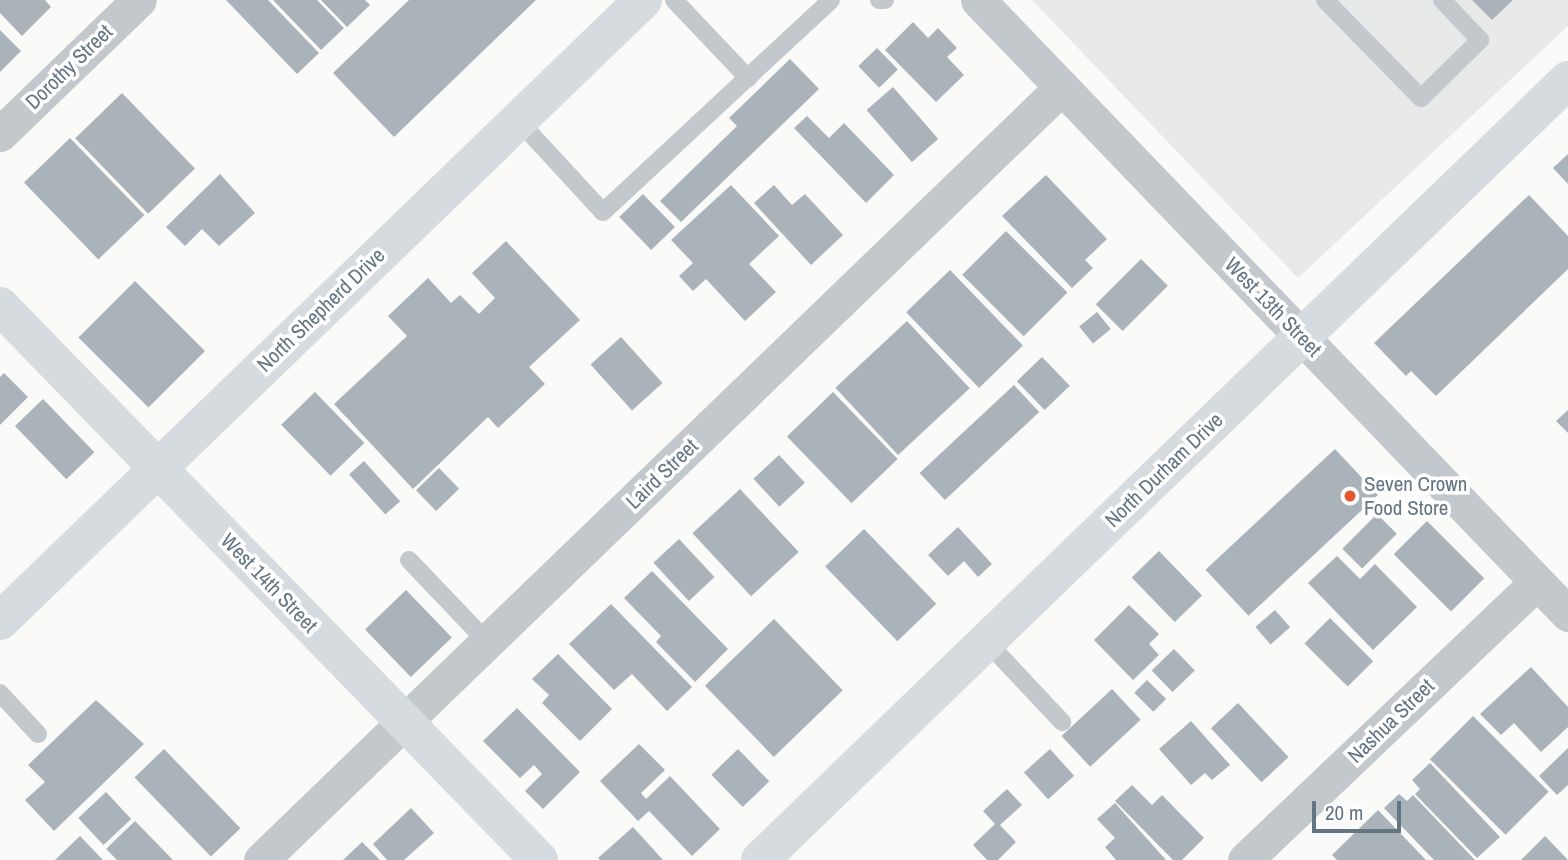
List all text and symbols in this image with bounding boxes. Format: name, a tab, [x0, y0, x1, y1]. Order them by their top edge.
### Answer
street label: Dorothy Street	[20, 19, 118, 115]
street label: North Shepherd Drive	[252, 243, 390, 377]
street label: West 13th Street	[1219, 252, 1327, 362]
street label: North Durham Drive	[1100, 407, 1228, 533]
street label: Laird Street	[621, 434, 703, 514]
place label: Seven Crown Food Store	[1364, 471, 1467, 521]
marker: Seven Crown Food Store	[1342, 488, 1358, 504]
street label: West 14th Street	[215, 528, 323, 638]
street label: Nashua Street	[1343, 674, 1439, 768]
scale bar	[1316, 786, 1405, 830]
text: 20 m	[1325, 798, 1363, 827]

